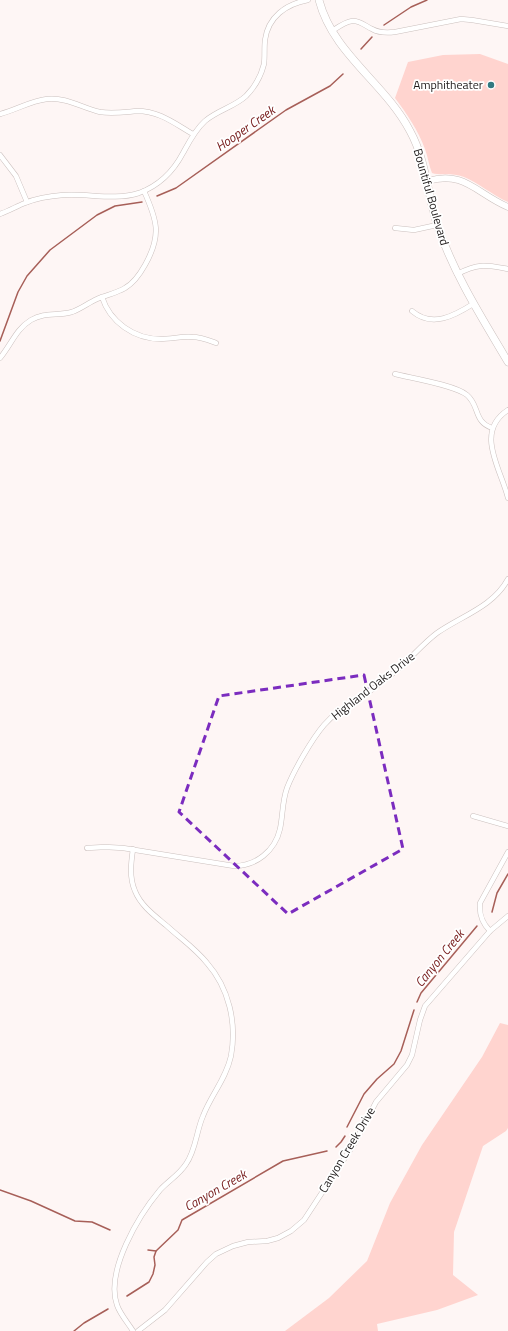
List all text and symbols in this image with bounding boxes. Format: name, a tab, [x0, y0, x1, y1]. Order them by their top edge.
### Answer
place label: Amphitheater	[413, 75, 483, 94]
marker: Amphitheater	[486, 80, 496, 90]
water label: Hooper Creek	[211, 99, 281, 156]
street label: Bountiful Boulevard	[409, 146, 454, 248]
street label: Highland Oaks Drive	[327, 647, 419, 724]
water label: Canyon Creek	[409, 923, 470, 991]
street label: Canyon Creek Drive	[313, 1103, 380, 1196]
water label: Canyon Creek	[180, 1163, 252, 1216]

